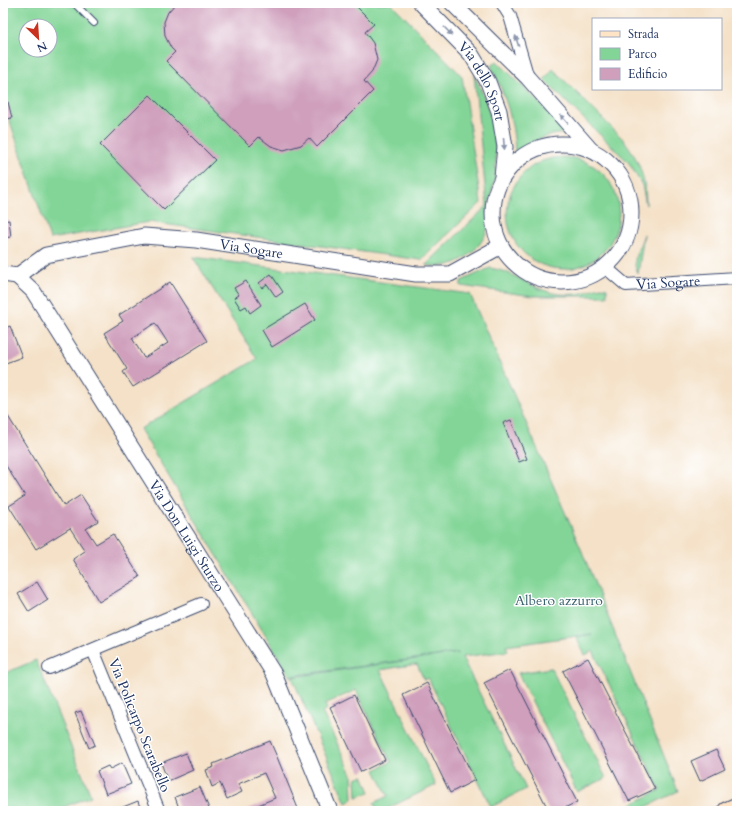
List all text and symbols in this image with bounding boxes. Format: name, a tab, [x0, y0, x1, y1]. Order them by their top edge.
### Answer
north arrow	[18, 18, 58, 58]
legend	[592, 18, 722, 90]
one-way arrow	[443, 26, 453, 36]
text: Strada	[628, 26, 660, 42]
one-way arrow	[514, 35, 520, 47]
street label: Via dello Sport	[454, 37, 510, 123]
text: N	[34, 38, 50, 56]
text: Parco	[628, 46, 657, 62]
text: Edificio	[628, 66, 668, 82]
one-way arrow	[560, 114, 569, 125]
one-way arrow	[500, 138, 507, 150]
street label: Via Sogare	[218, 235, 284, 263]
street label: Via Sogare	[636, 271, 701, 294]
street label: Via Don Luigi Sturzo	[144, 476, 229, 596]
park label: Albero azzurro	[515, 591, 603, 610]
street label: Via Policarpo Scarabello	[104, 655, 175, 795]

